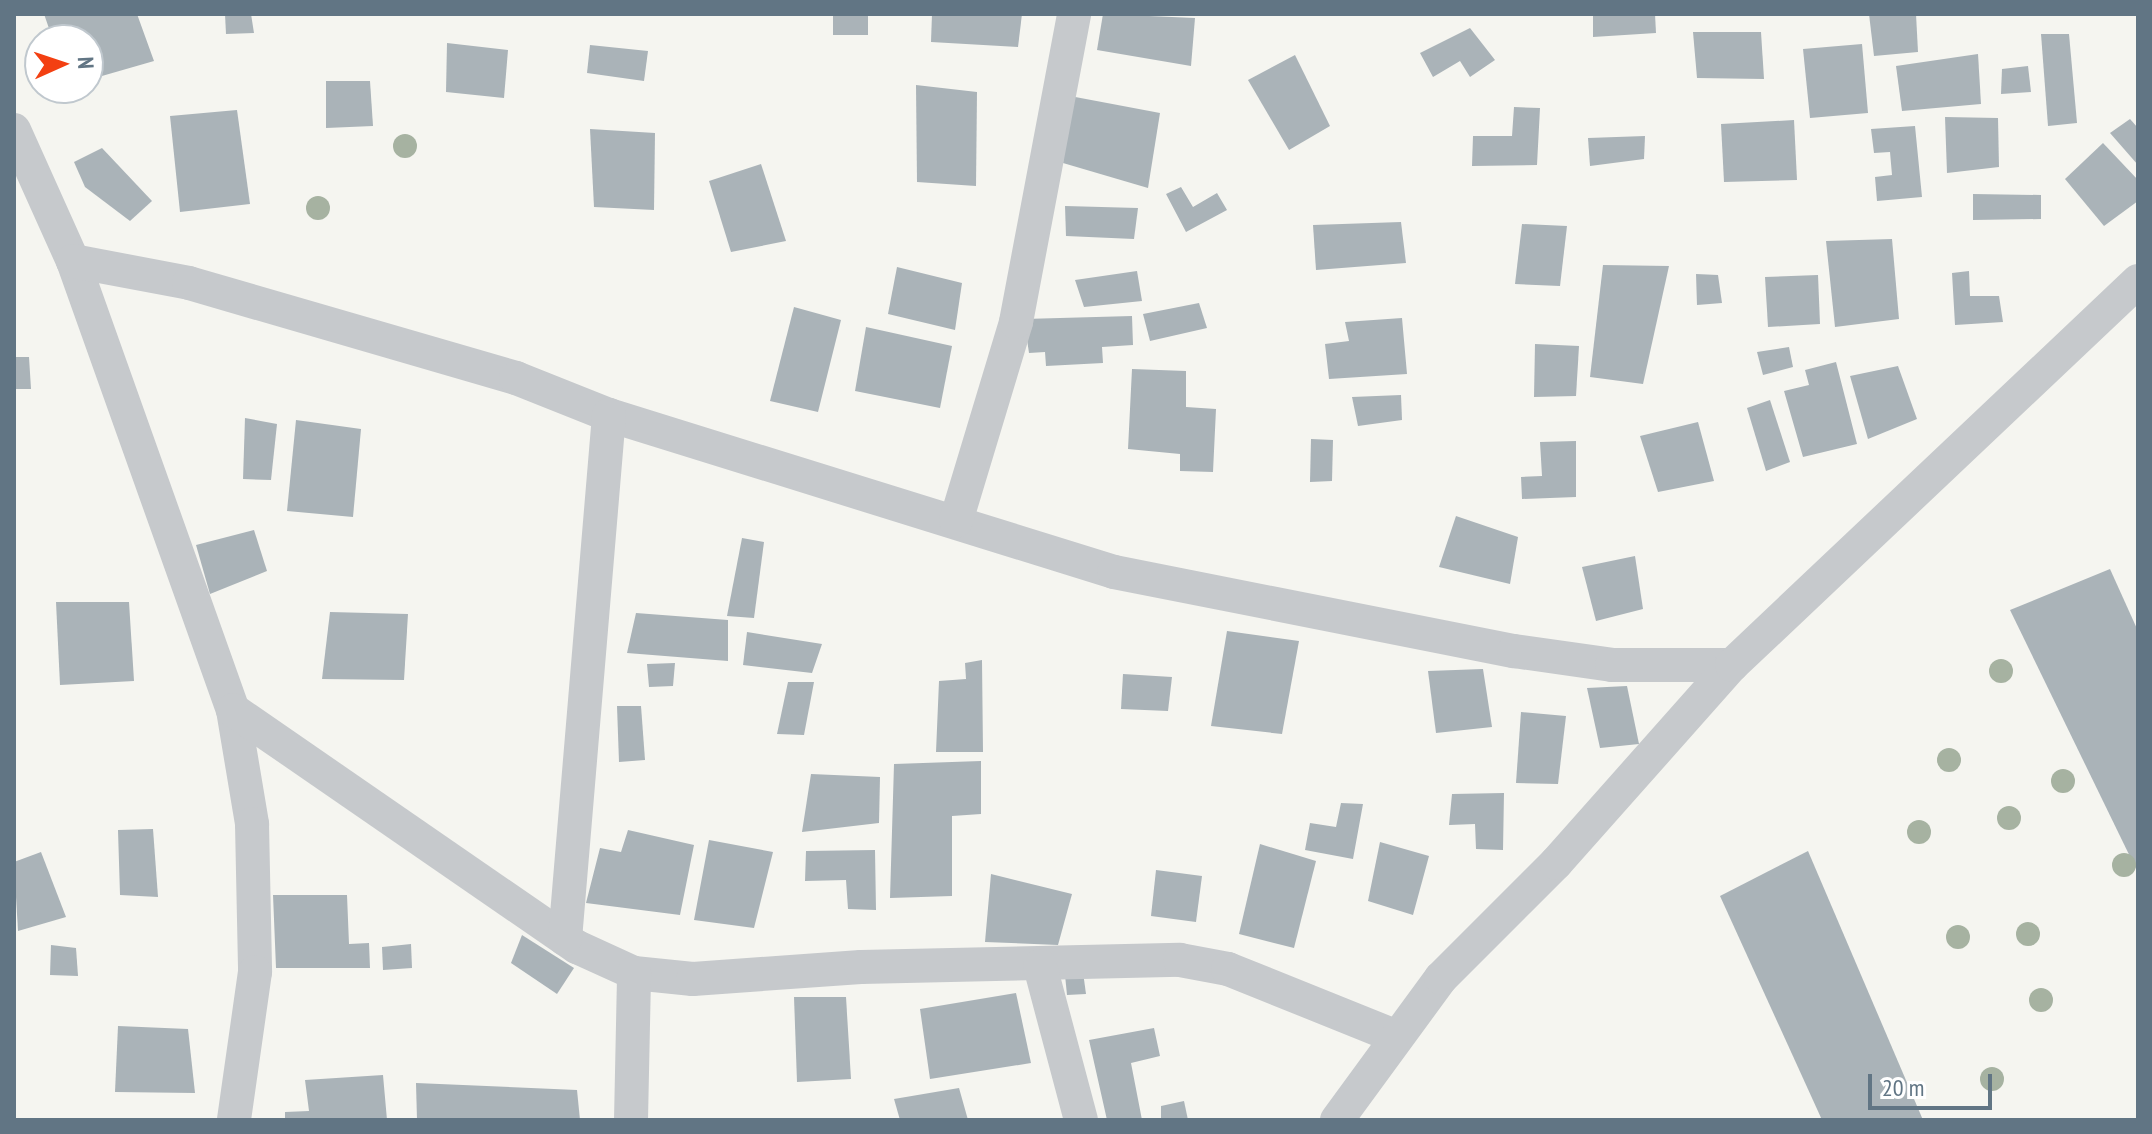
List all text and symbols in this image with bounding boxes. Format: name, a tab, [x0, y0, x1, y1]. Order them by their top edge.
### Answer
north arrow	[24, 24, 104, 104]
text: N	[72, 56, 100, 70]
scale bar	[1872, 1058, 1996, 1108]
text: 20 m	[1882, 1072, 1924, 1103]

